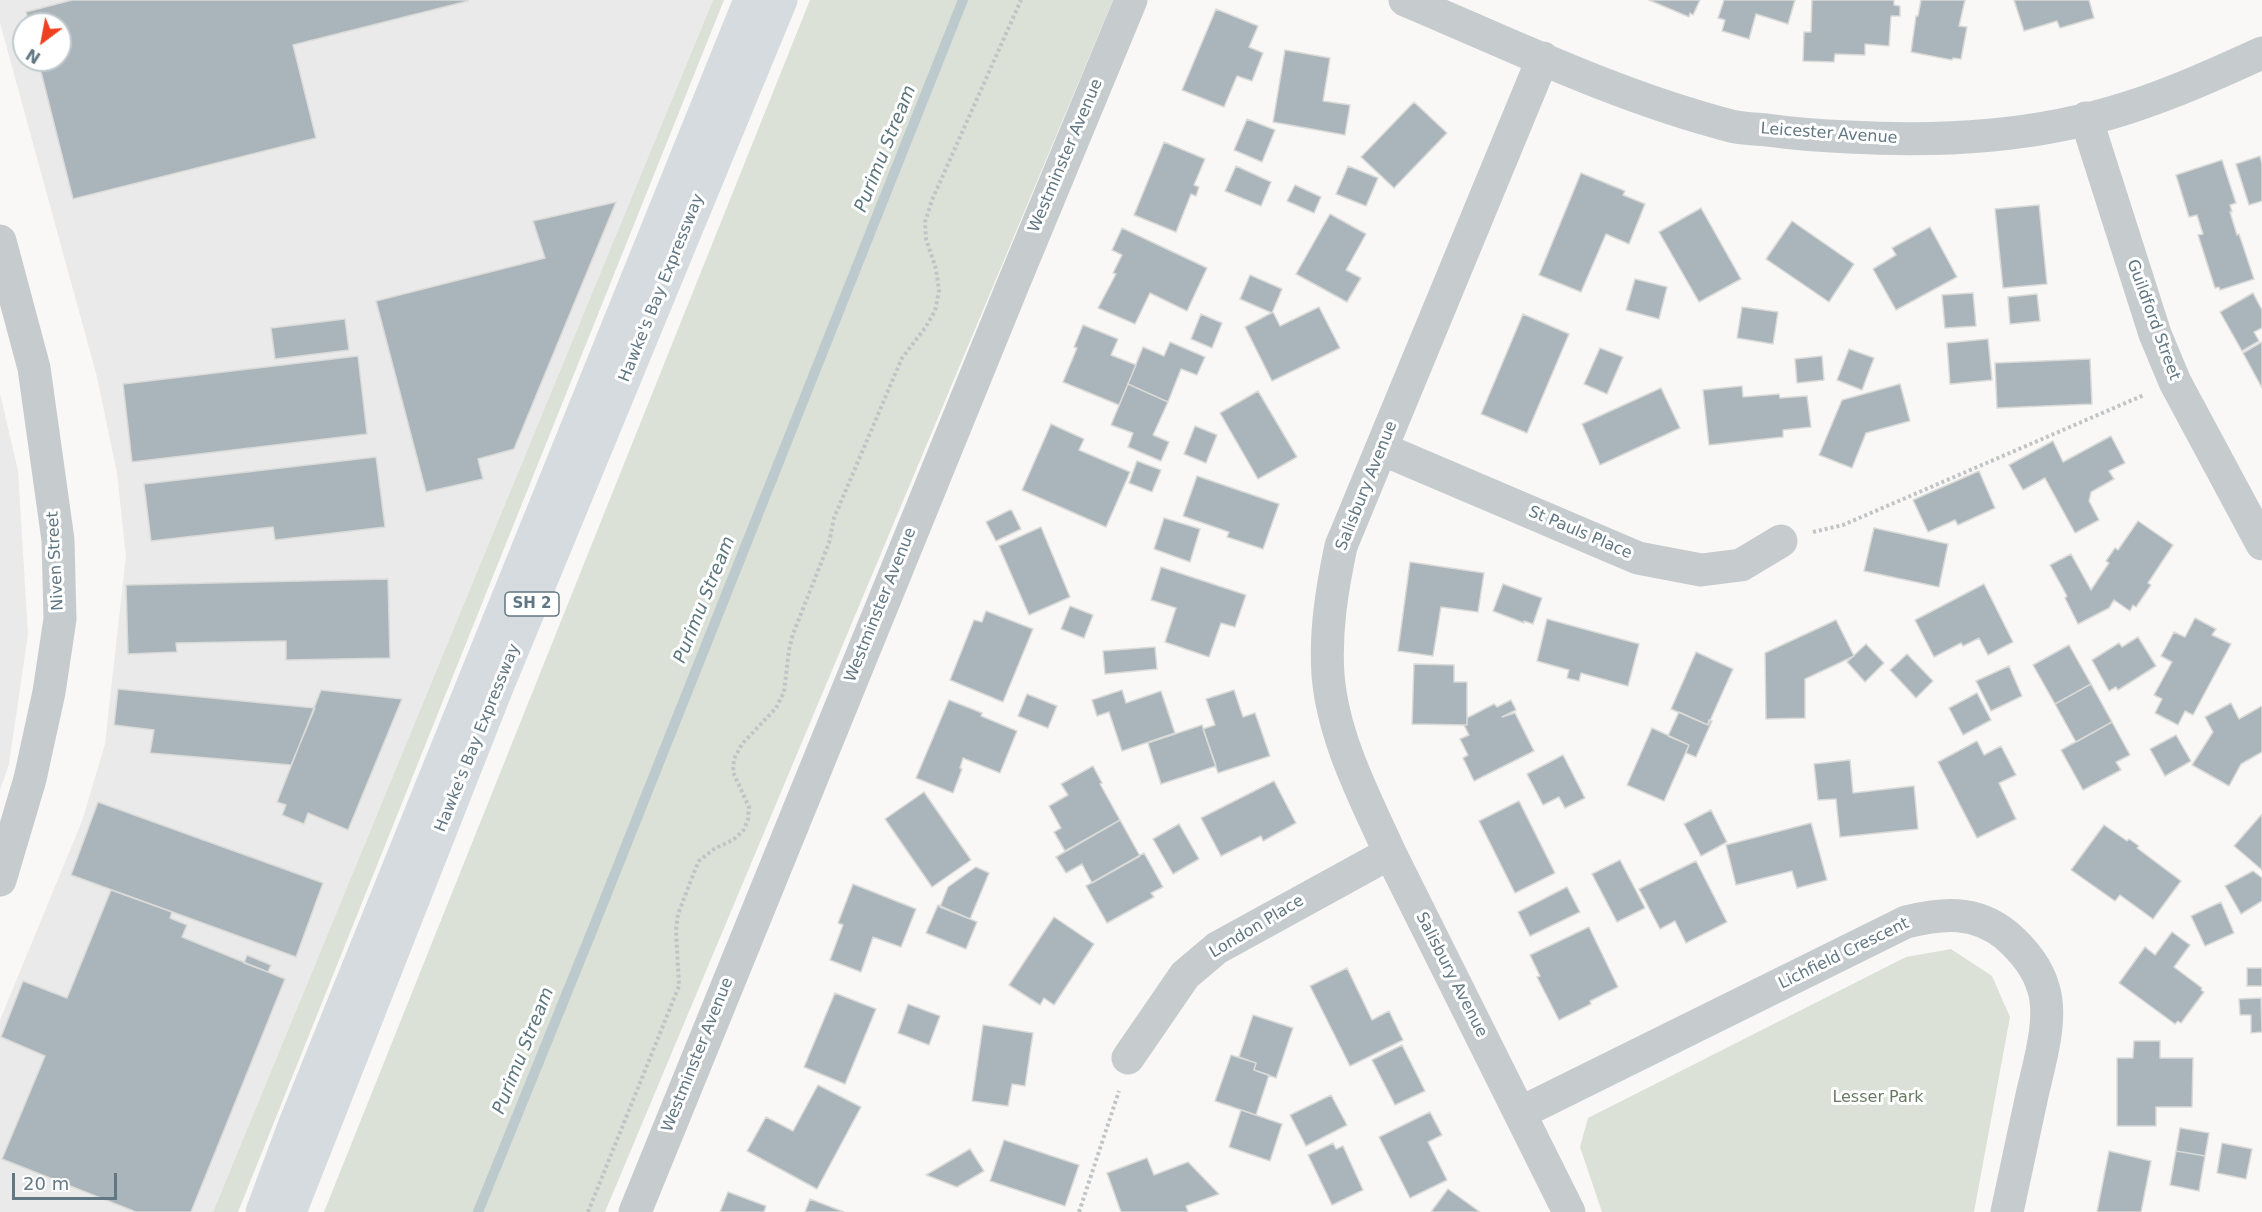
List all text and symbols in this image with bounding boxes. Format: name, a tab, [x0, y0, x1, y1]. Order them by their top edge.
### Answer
north arrow	[12, 12, 72, 72]
text: N	[23, 44, 44, 68]
street label: Westminster Avenue	[1025, 76, 1107, 236]
water label: Purimu Stream	[851, 82, 921, 216]
street label: Leicester Avenue	[1760, 120, 1898, 148]
street label: Hawke's Bay Expressway	[615, 191, 709, 385]
street label: Guildford Street	[2122, 257, 2184, 383]
street label: Salisbury Avenue	[1332, 418, 1402, 554]
street label: St Pauls Place	[1525, 503, 1635, 563]
street label: Niven Street	[44, 511, 68, 611]
street label: Westminster Avenue	[841, 525, 921, 685]
water label: Purimu Stream	[670, 533, 740, 667]
road number: SH 2	[505, 592, 559, 616]
street label: Hawke's Bay Expressway	[431, 641, 525, 835]
street label: London Place	[1207, 891, 1307, 963]
street label: Salisbury Avenue	[1411, 909, 1491, 1041]
street label: Lichfield Crescent	[1776, 914, 1912, 994]
street label: Westminster Avenue	[658, 975, 738, 1135]
water label: Purimu Stream	[489, 984, 559, 1118]
park label: Lesser Park	[1832, 1088, 1924, 1108]
scale bar	[15, 1161, 120, 1199]
text: 20 m	[23, 1173, 69, 1194]

